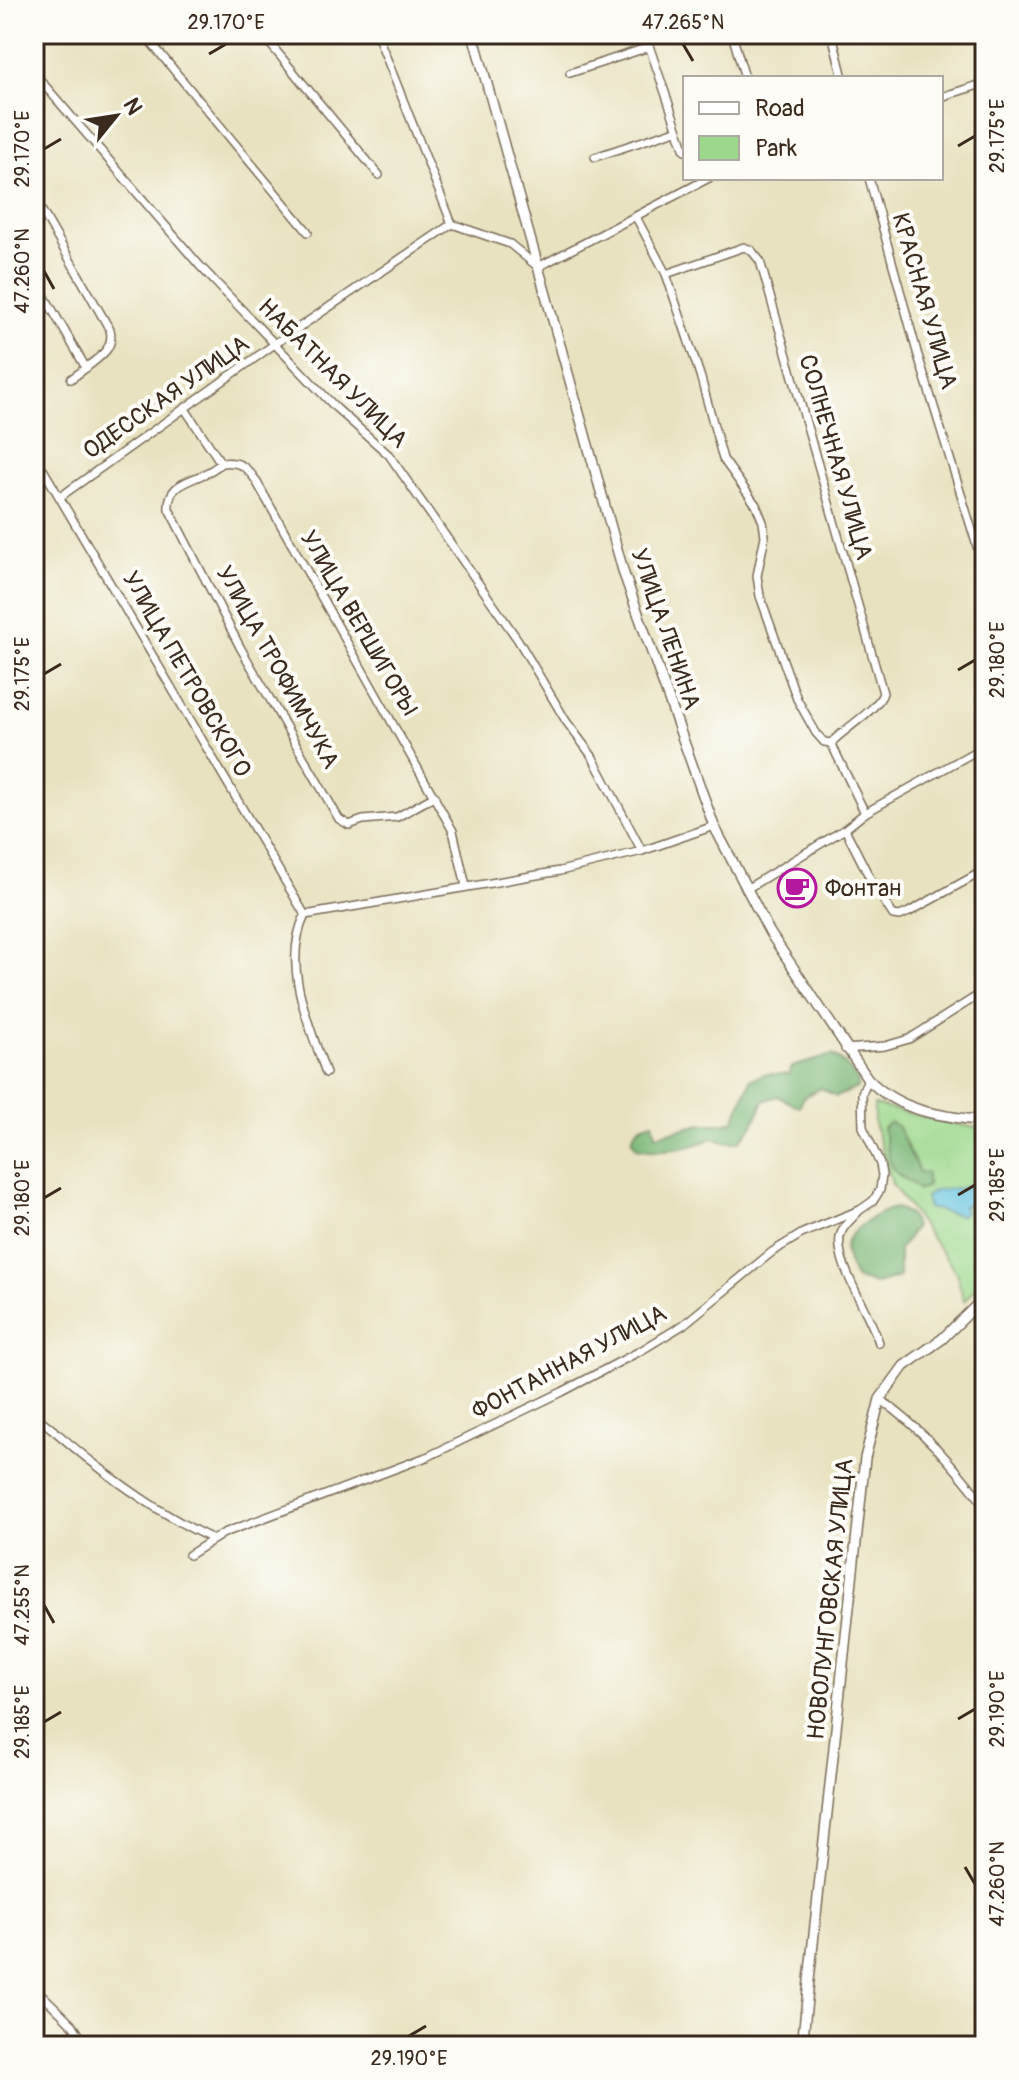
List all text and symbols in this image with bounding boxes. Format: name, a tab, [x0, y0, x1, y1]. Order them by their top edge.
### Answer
text: 29.170°E	[187, 10, 265, 35]
text: 47.265°N	[642, 10, 724, 35]
north arrow	[76, 76, 156, 156]
legend	[683, 76, 943, 180]
text: N	[117, 93, 148, 120]
text: Road	[755, 94, 805, 123]
text: 29.175°E	[985, 99, 1010, 173]
text: 29.170°E	[10, 110, 35, 188]
text: Park	[755, 134, 797, 163]
street label: КРАСНАЯ УЛИЦА	[886, 210, 964, 393]
text: 47.260°N	[10, 228, 35, 314]
street label: НАБАТНАЯ УЛИЦА	[252, 292, 414, 454]
street label: ОДЕССКАЯ УЛИЦА	[78, 329, 255, 466]
street label: СОЛНЕЧНАЯ УЛИЦА	[792, 351, 879, 563]
street label: УЛИЦА ВЕРШИГОРЫ	[294, 526, 423, 721]
street label: УЛИЦА ЛЕНИНА	[624, 545, 707, 713]
street label: УЛИЦА ТРОФИМЧУКА	[210, 561, 345, 774]
street label: УЛИЦА ПЕТРОВСКОГО	[116, 566, 257, 782]
text: 29.180°E	[985, 622, 1010, 698]
text: 29.175°E	[10, 637, 35, 711]
cafe icon: Фонтан	[776, 867, 818, 909]
place label: Фонтан	[825, 874, 901, 903]
text: 29.185°E	[985, 1148, 1010, 1222]
text: 29.180°E	[10, 1160, 35, 1236]
street label: ФОНТАННАЯ УЛИЦА	[467, 1299, 672, 1426]
street label: НОВОЛУНГОВСКАЯ УЛИЦА	[801, 1457, 860, 1741]
text: 47.255°N	[10, 1564, 35, 1646]
text: 29.190°E	[985, 1671, 1010, 1747]
text: 29.185°E	[10, 1685, 35, 1759]
text: 47.260°N	[985, 1841, 1010, 1927]
text: 29.190°E	[371, 2046, 447, 2071]

